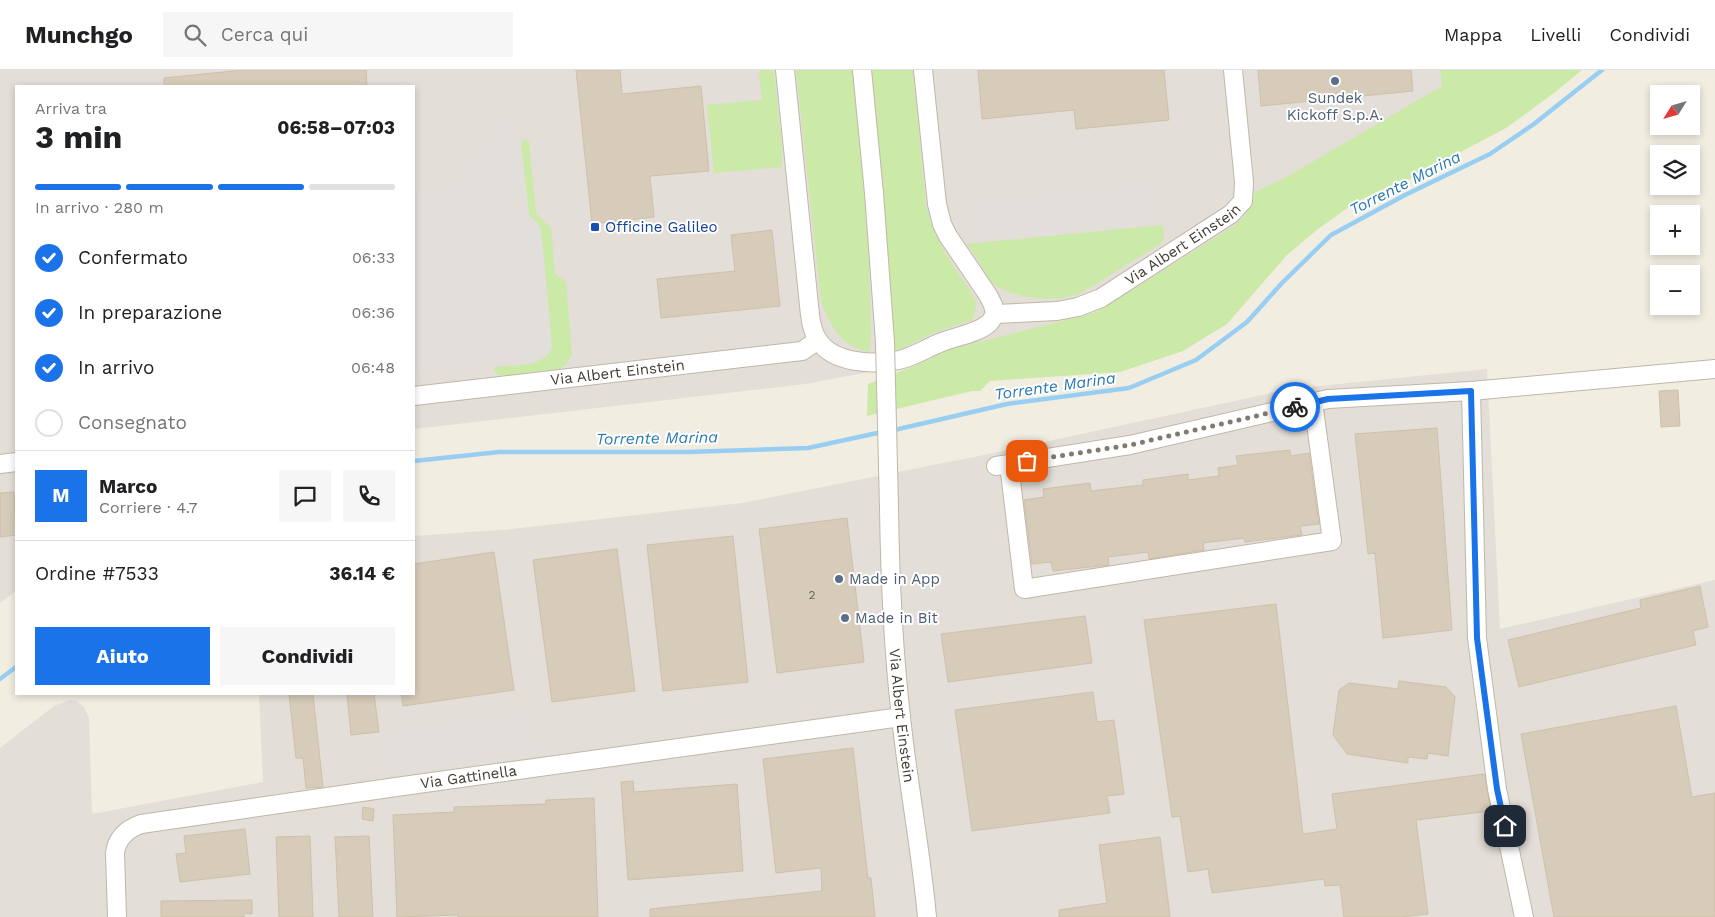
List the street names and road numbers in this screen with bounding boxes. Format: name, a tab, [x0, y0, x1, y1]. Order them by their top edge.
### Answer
street label: Via Albert Einstein	[1122, 200, 1245, 289]
street label: Via Albert Einstein	[550, 356, 686, 389]
street label: Via Albert Einstein	[886, 648, 918, 784]
street label: Via Gattinella	[419, 761, 518, 793]

